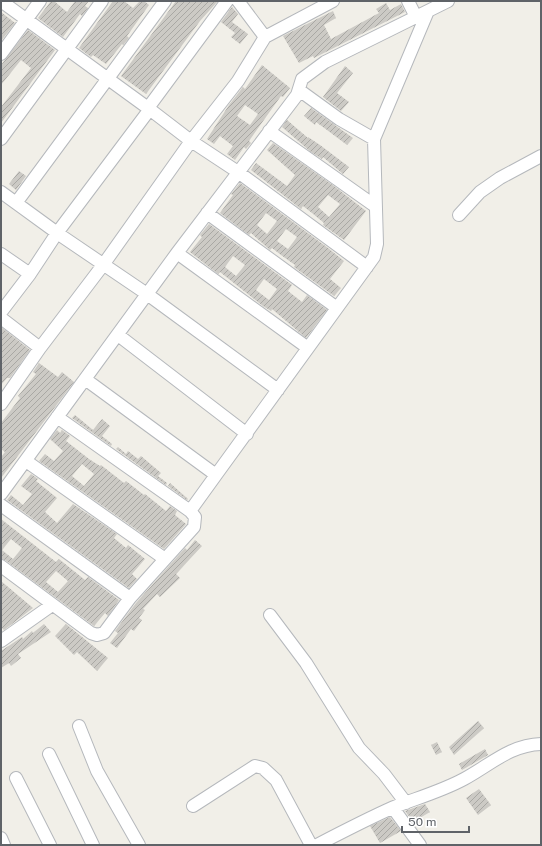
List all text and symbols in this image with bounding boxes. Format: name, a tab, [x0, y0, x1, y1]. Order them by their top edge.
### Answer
scale bar	[402, 808, 469, 834]
text: 50 m	[408, 815, 436, 829]

